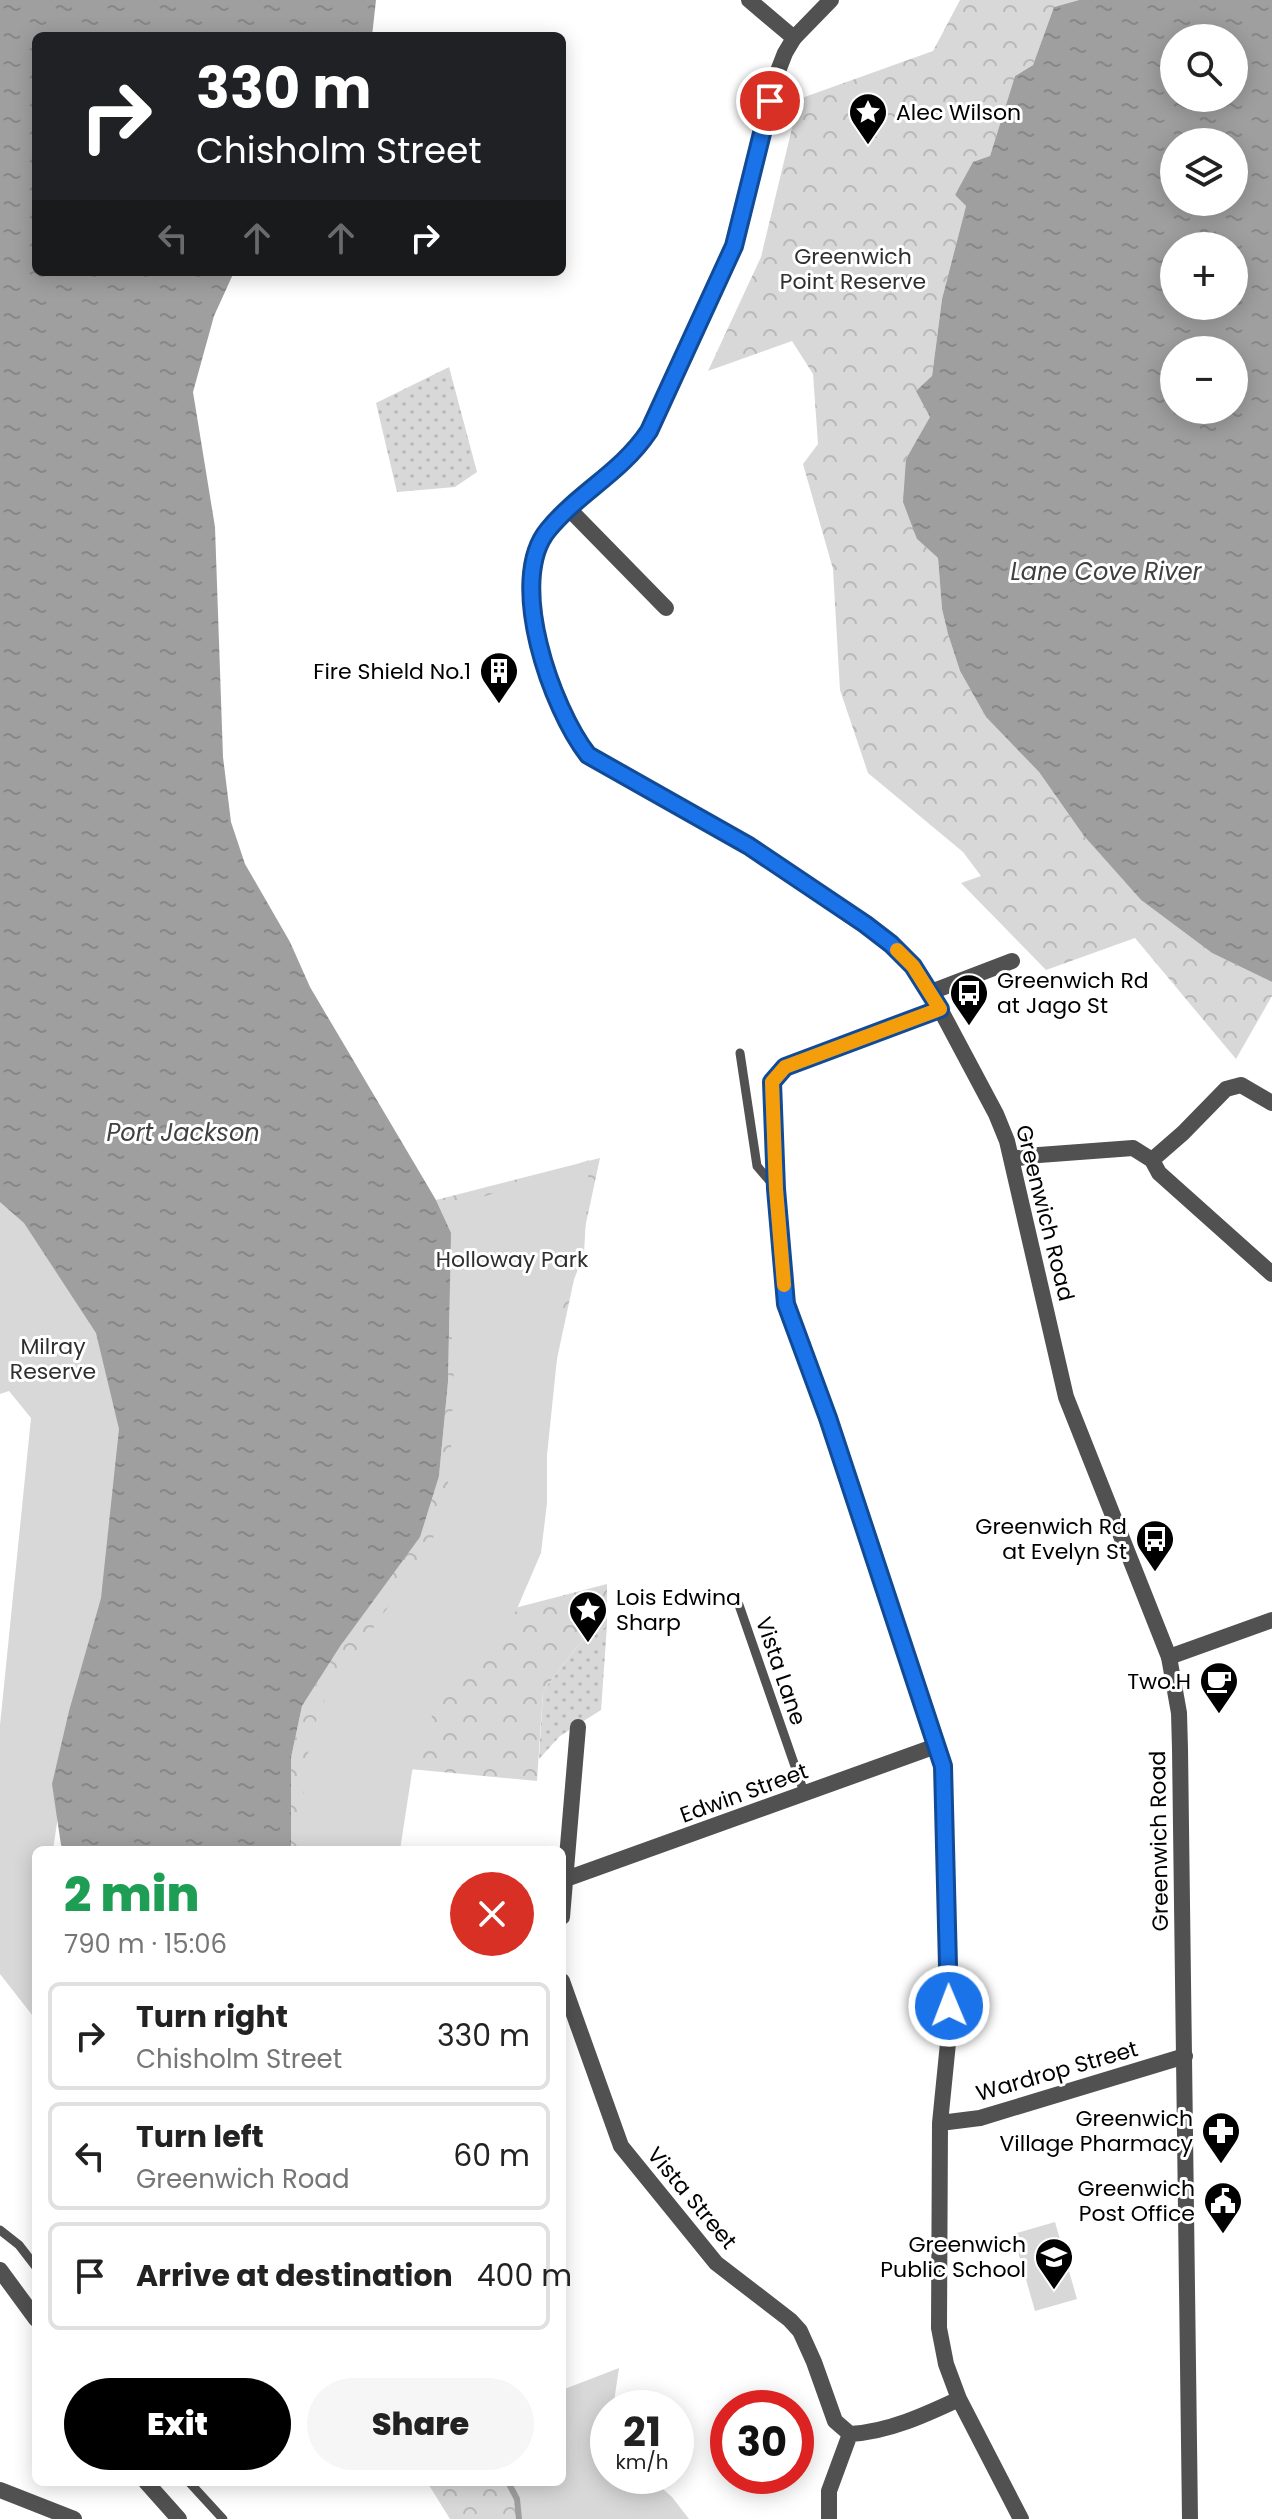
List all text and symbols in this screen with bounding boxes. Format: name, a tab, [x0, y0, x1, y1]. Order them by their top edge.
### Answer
map controls	[1160, 24, 1248, 424]
button: search	[1160, 24, 1248, 112]
text: 330 m	[196, 49, 371, 128]
icon: right	[64, 64, 168, 168]
pin	[736, 67, 804, 135]
icon: arrive	[748, 79, 792, 123]
place icon: Alec Wilson	[847, 91, 889, 146]
place label: Alec Wilson	[896, 97, 1021, 128]
text: Chisholm Street	[196, 125, 482, 176]
button: layers	[1160, 128, 1248, 216]
icon: left	[151, 216, 195, 260]
icon: ahead	[235, 216, 279, 260]
icon: ahead	[319, 216, 363, 260]
icon: right	[403, 216, 447, 260]
button: +	[1160, 232, 1248, 320]
park label: Greenwich Point Reserve	[780, 241, 926, 297]
button: −	[1160, 336, 1248, 424]
water label: Lane Cove River	[1010, 555, 1203, 588]
building icon: Fire Shield No.1	[478, 650, 520, 705]
place label: Fire Shield No.1	[313, 656, 471, 687]
place label: Greenwich Rd at Jago St	[997, 965, 1149, 1021]
bus stop icon: Greenwich Rd at Jago St	[948, 972, 990, 1027]
water label: Port Jackson	[106, 1116, 260, 1149]
street label: Greenwich Road	[1008, 1122, 1082, 1304]
park label: Holloway Park	[436, 1244, 589, 1275]
park label: Milray Reserve	[10, 1331, 96, 1387]
place label: Greenwich Rd at Evelyn St	[975, 1511, 1127, 1567]
bus stop icon: Greenwich Rd at Evelyn St	[1134, 1518, 1176, 1573]
place label: Lois Edwina Sharp	[616, 1582, 741, 1638]
place icon: Lois Edwina Sharp	[567, 1589, 609, 1644]
street label: Vista Lane	[748, 1613, 814, 1729]
cafe icon: Two.H	[1198, 1660, 1240, 1715]
place label: Two.H	[1127, 1666, 1191, 1697]
street label: Greenwich Road	[1142, 1750, 1176, 1932]
street label: Edwin Street	[676, 1756, 812, 1830]
text: 2 min	[64, 1861, 199, 1928]
button: close	[450, 1872, 534, 1956]
text: 790 m · 15:06	[64, 1926, 227, 1962]
position arrow	[907, 1964, 991, 2048]
text: Turn right	[136, 1995, 288, 2038]
icon: right	[68, 2014, 112, 2058]
text: 330 m	[437, 2014, 530, 2057]
street label: Wardrop Street	[973, 2033, 1141, 2109]
text: Chisholm Street	[136, 2041, 342, 2077]
place label: Greenwich Village Pharmacy	[999, 2103, 1194, 2159]
pharmacy icon: Greenwich Village Pharmacy	[1200, 2110, 1242, 2165]
text: Turn left	[136, 2115, 264, 2158]
icon: left	[68, 2134, 112, 2178]
text: 60 m	[453, 2134, 530, 2177]
street label: Vista Street	[640, 2140, 744, 2256]
text: Greenwich Road	[136, 2161, 350, 2197]
place label: Greenwich Post Office	[1077, 2173, 1195, 2229]
public building icon: Greenwich Post Office	[1202, 2180, 1244, 2235]
place label: Greenwich Public School	[880, 2229, 1026, 2285]
school or university icon: Greenwich Public School	[1033, 2236, 1075, 2291]
icon: arrive	[68, 2254, 112, 2298]
text: Arrive at destination	[136, 2254, 453, 2297]
text: 400 m	[477, 2254, 572, 2297]
button: Exit	[64, 2378, 291, 2470]
button: Share	[307, 2378, 534, 2470]
speed limit sign: 30	[710, 2390, 814, 2494]
text: 21	[623, 2404, 661, 2460]
text: km/h	[615, 2448, 669, 2476]

